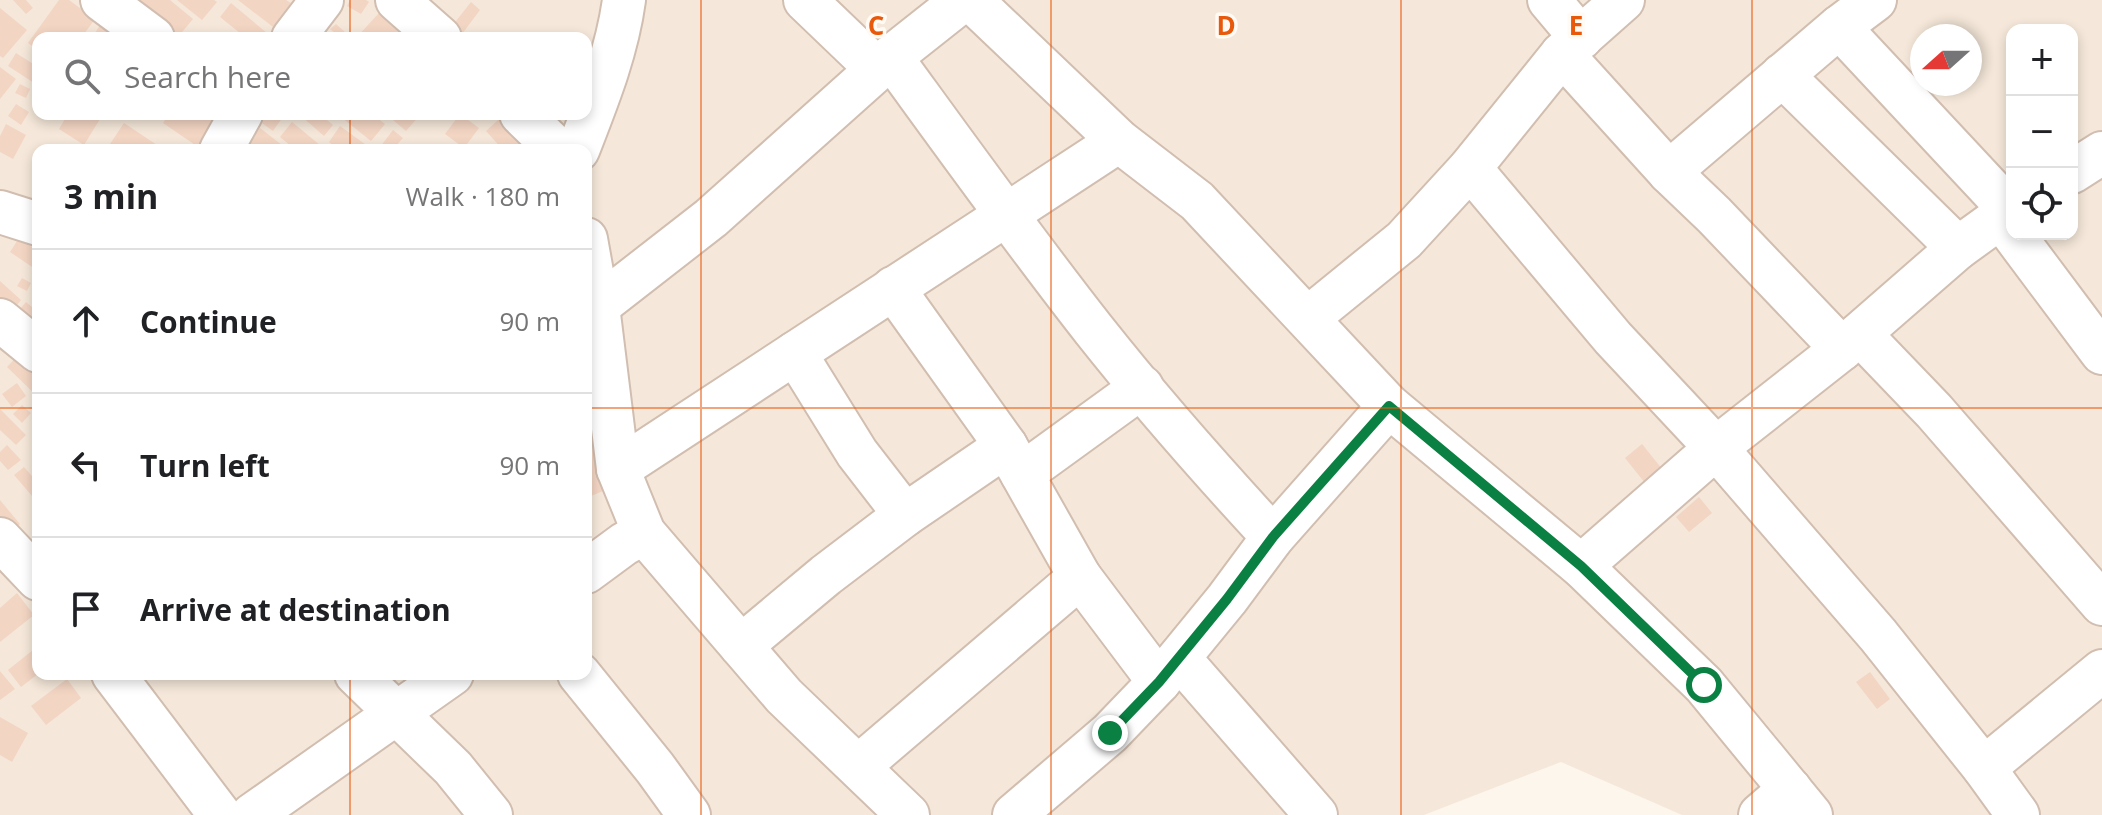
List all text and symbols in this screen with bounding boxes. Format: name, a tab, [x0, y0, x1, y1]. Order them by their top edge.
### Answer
text: C	[868, 7, 884, 43]
text: D	[1216, 7, 1236, 43]
text: E	[1569, 7, 1583, 43]
north arrow	[1910, 24, 1982, 96]
map controls	[2006, 24, 2078, 240]
button: +	[2006, 24, 2078, 96]
search box	[32, 32, 592, 120]
icon: search	[60, 54, 104, 98]
text: Search here	[124, 56, 291, 97]
button: −	[2006, 96, 2078, 168]
button: locate	[2006, 168, 2078, 240]
text: 3 min	[64, 173, 158, 219]
text: Walk · 180 m	[406, 178, 560, 214]
icon: ahead	[64, 299, 108, 343]
text: Continue	[140, 301, 277, 342]
text: 90 m	[499, 303, 560, 339]
icon: left	[64, 443, 108, 487]
text: Turn left	[140, 445, 270, 486]
text: 90 m	[499, 447, 560, 483]
icon: arrive	[64, 587, 108, 631]
text: Arrive at destination	[140, 589, 451, 630]
route start	[1686, 667, 1722, 703]
route end	[1092, 715, 1128, 751]

